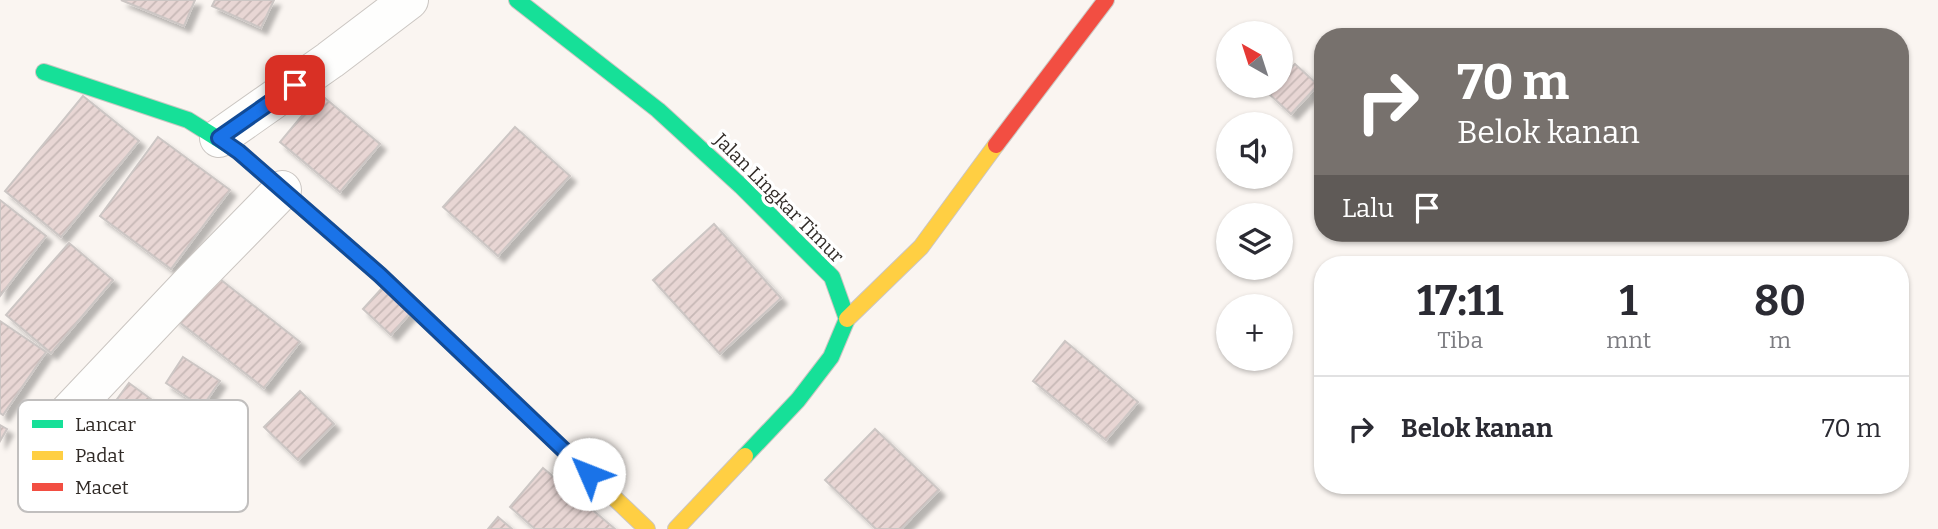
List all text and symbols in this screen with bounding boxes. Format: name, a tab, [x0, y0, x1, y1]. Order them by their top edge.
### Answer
north arrow	[1216, 21, 1293, 98]
map controls	[1216, 21, 1293, 371]
text: 70 m	[1457, 53, 1569, 112]
pin	[265, 55, 325, 115]
icon: right	[1342, 56, 1433, 147]
icon: arrive	[276, 66, 314, 104]
button: sound	[1216, 112, 1293, 189]
text: Belok kanan	[1457, 113, 1640, 151]
street label: Jalan Lingkar Timur	[709, 128, 849, 268]
icon: arrive	[1408, 189, 1446, 227]
text: Lalu	[1342, 193, 1394, 224]
button: layers	[1216, 203, 1293, 280]
text: 17:11	[1417, 276, 1503, 326]
text: 1	[1620, 276, 1638, 326]
text: 80	[1754, 276, 1806, 326]
button: +	[1216, 294, 1293, 371]
text: Tiba	[1437, 326, 1483, 354]
text: mnt	[1606, 326, 1651, 354]
text: m	[1769, 326, 1791, 354]
legend	[18, 400, 248, 512]
icon: right	[1342, 410, 1380, 448]
text: Lancar	[75, 413, 136, 436]
text: Belok kanan	[1401, 413, 1553, 444]
text: 70 m	[1822, 413, 1881, 444]
position arrow	[552, 437, 626, 511]
text: Padat	[75, 444, 125, 467]
text: Macet	[75, 476, 129, 499]

